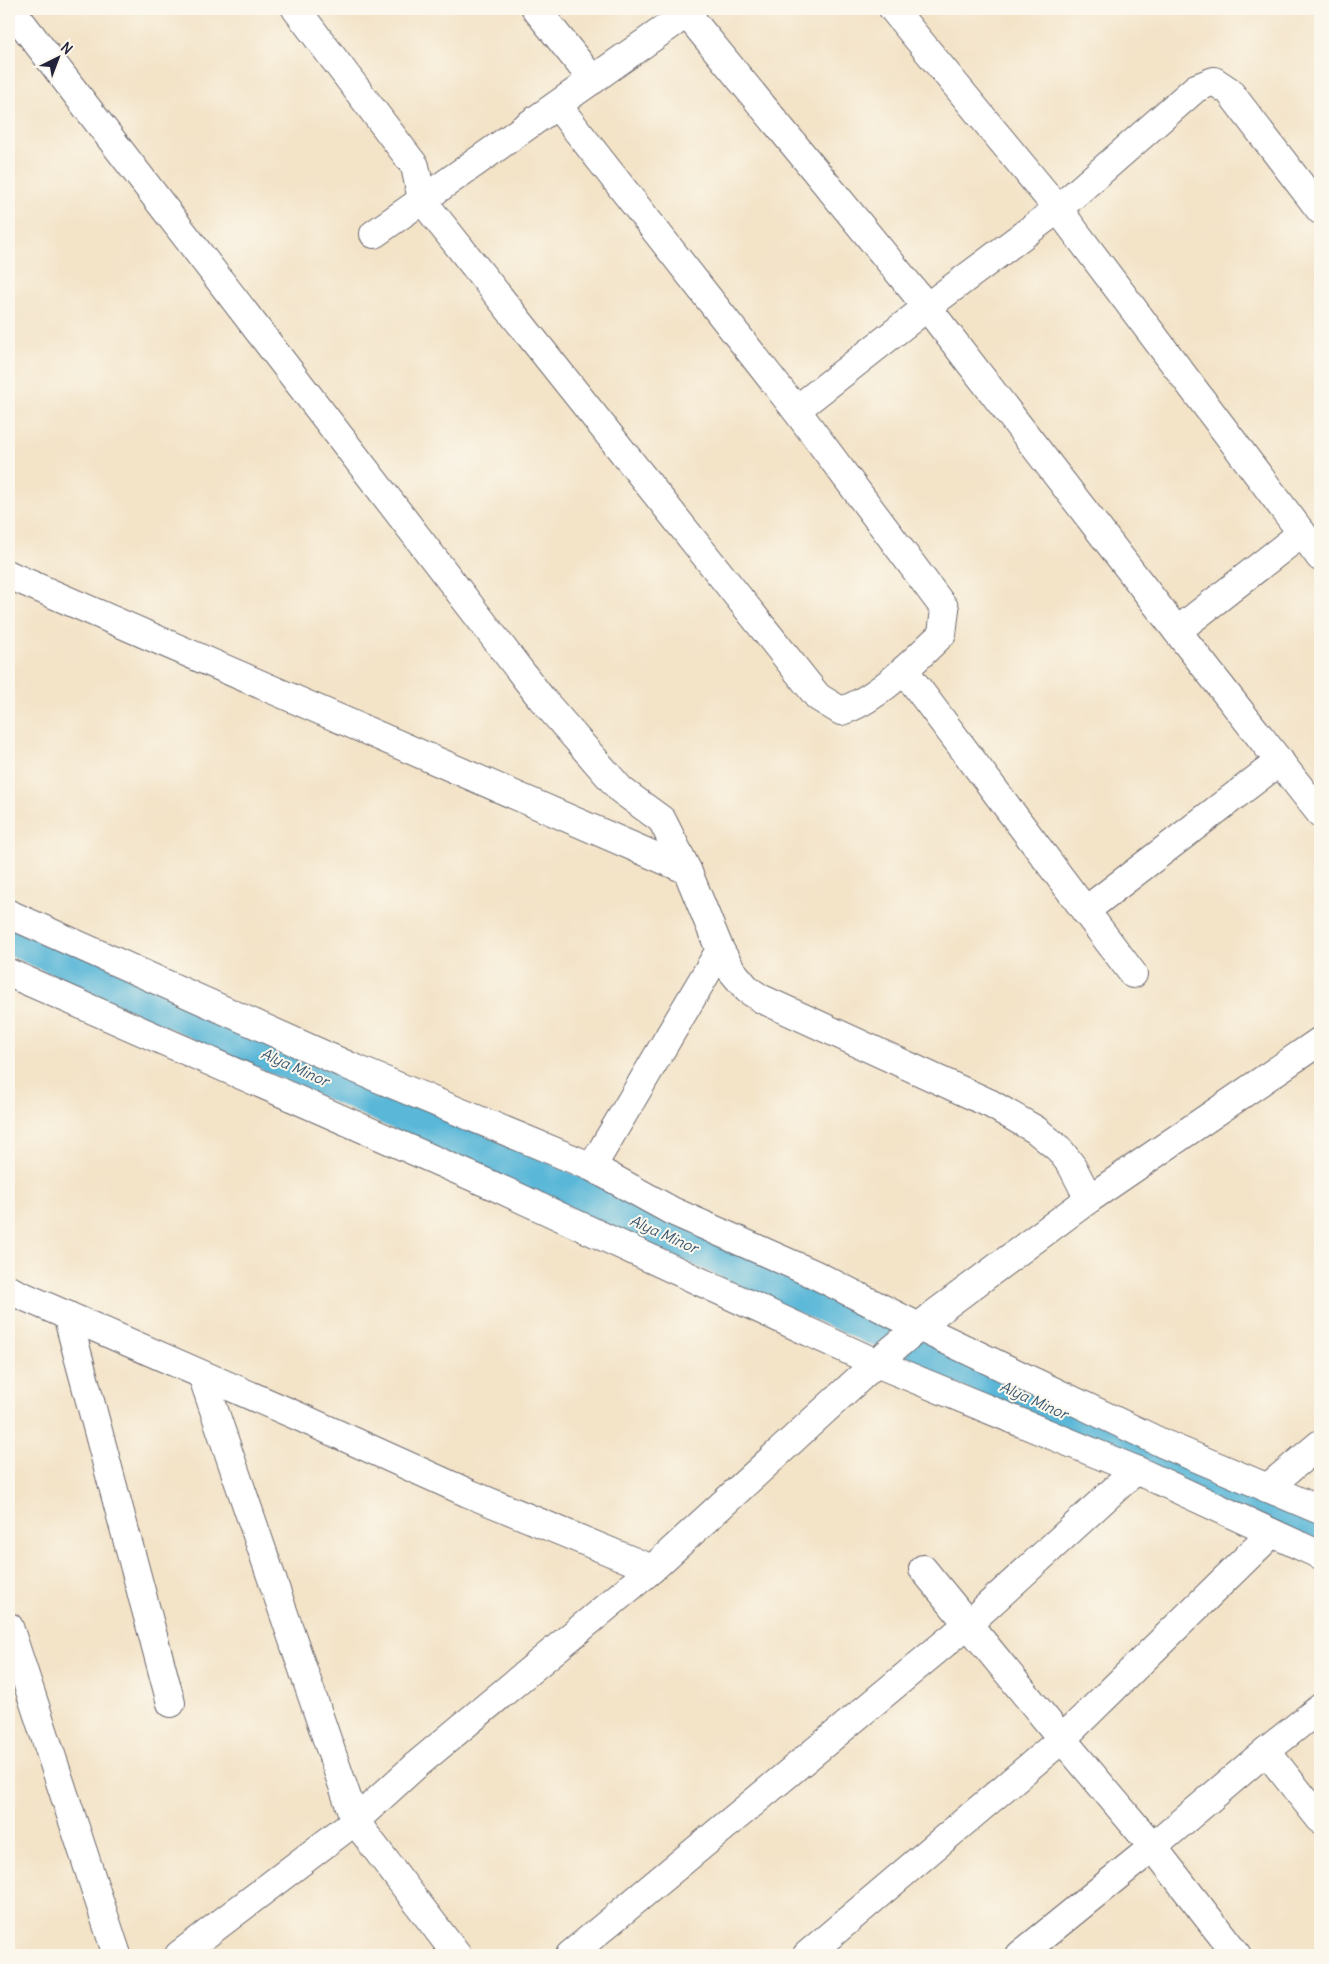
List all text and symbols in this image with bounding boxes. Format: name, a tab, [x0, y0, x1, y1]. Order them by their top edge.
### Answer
north arrow	[32, 32, 82, 82]
text: N	[57, 38, 76, 58]
water label: Alya Minor	[258, 1044, 334, 1091]
water label: Alya Minor	[627, 1211, 703, 1258]
water label: Alya Minor	[997, 1377, 1073, 1424]

